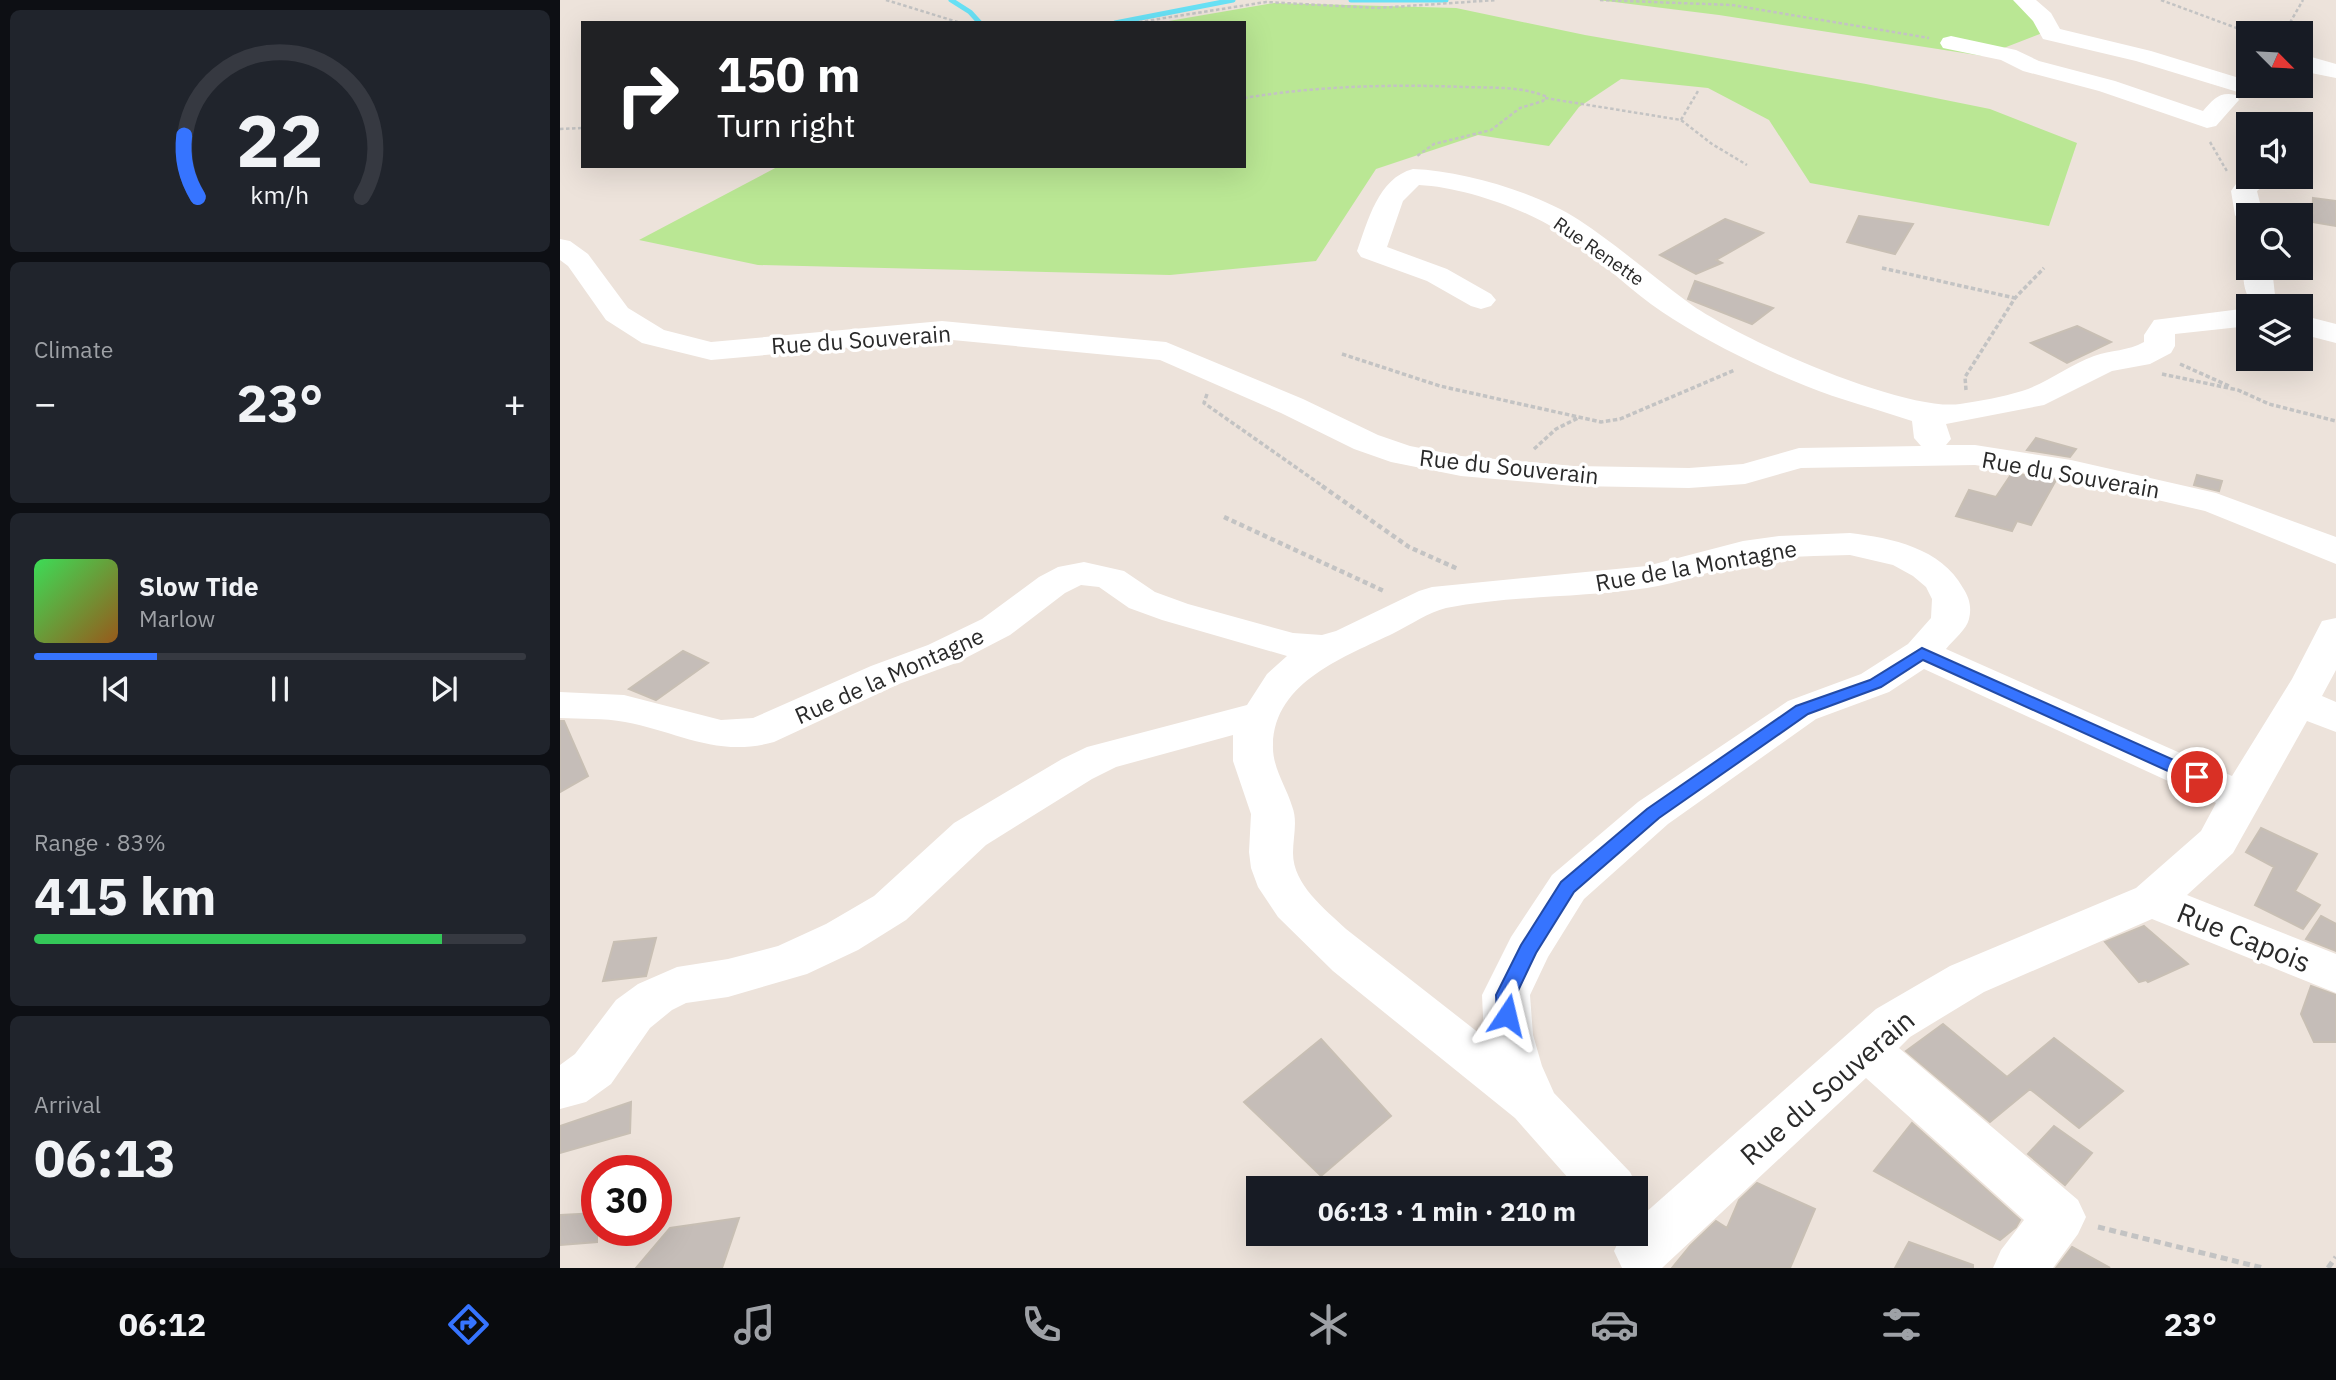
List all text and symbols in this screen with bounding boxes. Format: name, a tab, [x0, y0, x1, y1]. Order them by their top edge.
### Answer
north arrow	[2236, 21, 2314, 98]
map controls	[2236, 21, 2313, 371]
text: 150 m	[717, 42, 861, 105]
icon: right	[602, 49, 693, 140]
text: 22	[236, 92, 324, 187]
text: Turn right	[717, 104, 855, 146]
button: sound	[2236, 112, 2313, 189]
text: km/h	[251, 178, 309, 211]
button: search	[2236, 203, 2313, 280]
street label: Rue Renette	[1549, 211, 1649, 291]
button: layers	[2236, 294, 2313, 371]
street label: Rue du Souverain	[770, 318, 952, 360]
text: Climate	[34, 334, 113, 364]
text: 23°	[237, 369, 323, 436]
text: −	[34, 378, 57, 427]
text: +	[503, 378, 526, 427]
street label: Rue du Souverain	[1418, 442, 1600, 490]
street label: Rue du Souverain	[1980, 444, 2162, 504]
street label: Rue de la Montagne	[1593, 533, 1799, 597]
text: Slow Tide	[139, 569, 259, 603]
text: Marlow	[139, 603, 215, 633]
street label: Rue de la Montagne	[790, 620, 988, 730]
icon: previous	[97, 670, 135, 708]
icon: pause	[261, 670, 299, 708]
icon: next	[425, 670, 463, 708]
pin	[2167, 747, 2227, 807]
icon: arrive	[2178, 758, 2216, 796]
text: Range · 83%	[34, 827, 166, 857]
text: 415 km	[34, 862, 216, 929]
street label: Rue Capois	[2172, 893, 2316, 981]
position arrow	[1470, 978, 1544, 1052]
street label: Rue du Souverain	[1732, 1001, 1922, 1173]
text: Arrival	[34, 1089, 101, 1119]
text: 06:13	[34, 1124, 176, 1191]
speed limit sign: 30	[581, 1155, 672, 1246]
text: 06:13 · 1 min · 210 m	[1318, 1194, 1576, 1228]
icon: directions	[444, 1300, 493, 1349]
icon: music	[730, 1300, 779, 1349]
icon: phone	[1017, 1300, 1066, 1349]
icon: climate	[1304, 1300, 1353, 1349]
icon: car	[1590, 1300, 1639, 1349]
icon: filters	[1877, 1300, 1926, 1349]
text: 06:12	[119, 1303, 206, 1345]
text: 23°	[2164, 1303, 2217, 1345]

